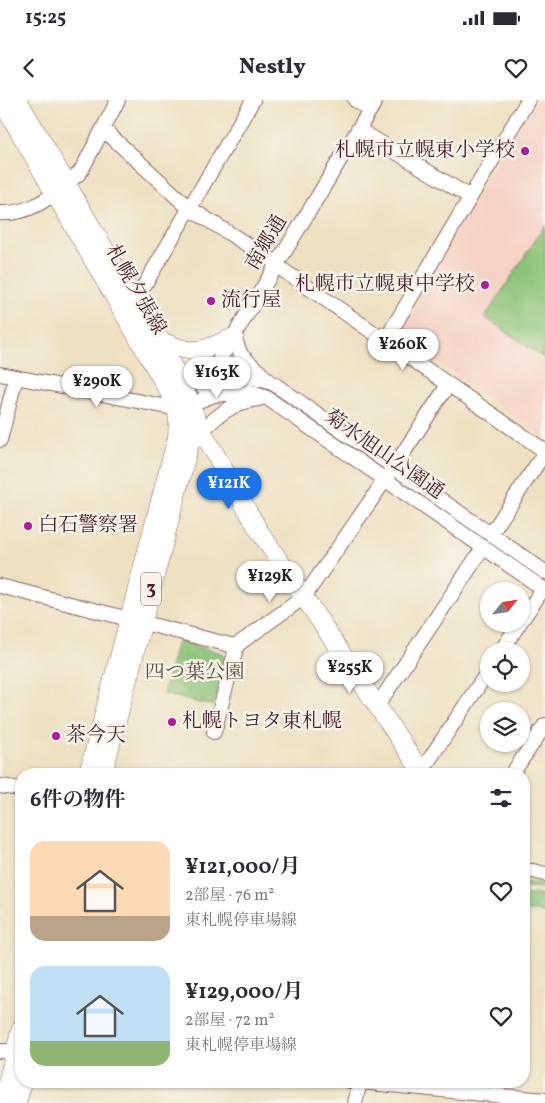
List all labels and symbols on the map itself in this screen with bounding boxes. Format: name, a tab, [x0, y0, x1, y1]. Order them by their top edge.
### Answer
place label: 札幌市立幌東小学校	[335, 137, 515, 165]
marker: 札幌市立幌東小学校	[519, 145, 531, 157]
street label: 南郷通	[240, 210, 294, 276]
street label: 札幌夕張線	[98, 240, 172, 340]
place label: 札幌市立幌東中学校	[295, 271, 475, 299]
marker: 札幌市立幌東中学校	[479, 279, 491, 291]
place label: 流行屋	[221, 287, 281, 315]
marker: 流行屋	[205, 295, 217, 307]
pin: ¥260K	[368, 328, 438, 371]
pin: ¥163K	[182, 356, 252, 399]
pin: ¥290K	[62, 366, 132, 408]
street label: 菊水旭山公園通	[319, 403, 449, 507]
pin: ¥121K	[194, 468, 264, 510]
place label: 白石警察署	[38, 512, 138, 540]
marker: 白石警察署	[22, 520, 34, 532]
pin: ¥129K	[235, 560, 305, 603]
road number: 3	[141, 572, 161, 606]
north arrow	[480, 582, 530, 632]
pin: ¥255K	[315, 652, 385, 694]
park label: 四つ葉公園	[145, 659, 245, 687]
place label: 札幌トヨタ東札幌	[182, 708, 342, 736]
marker: 札幌トヨタ東札幌	[166, 716, 178, 728]
place label: 茶今天	[66, 722, 126, 750]
marker: 茶今天	[50, 730, 62, 742]

